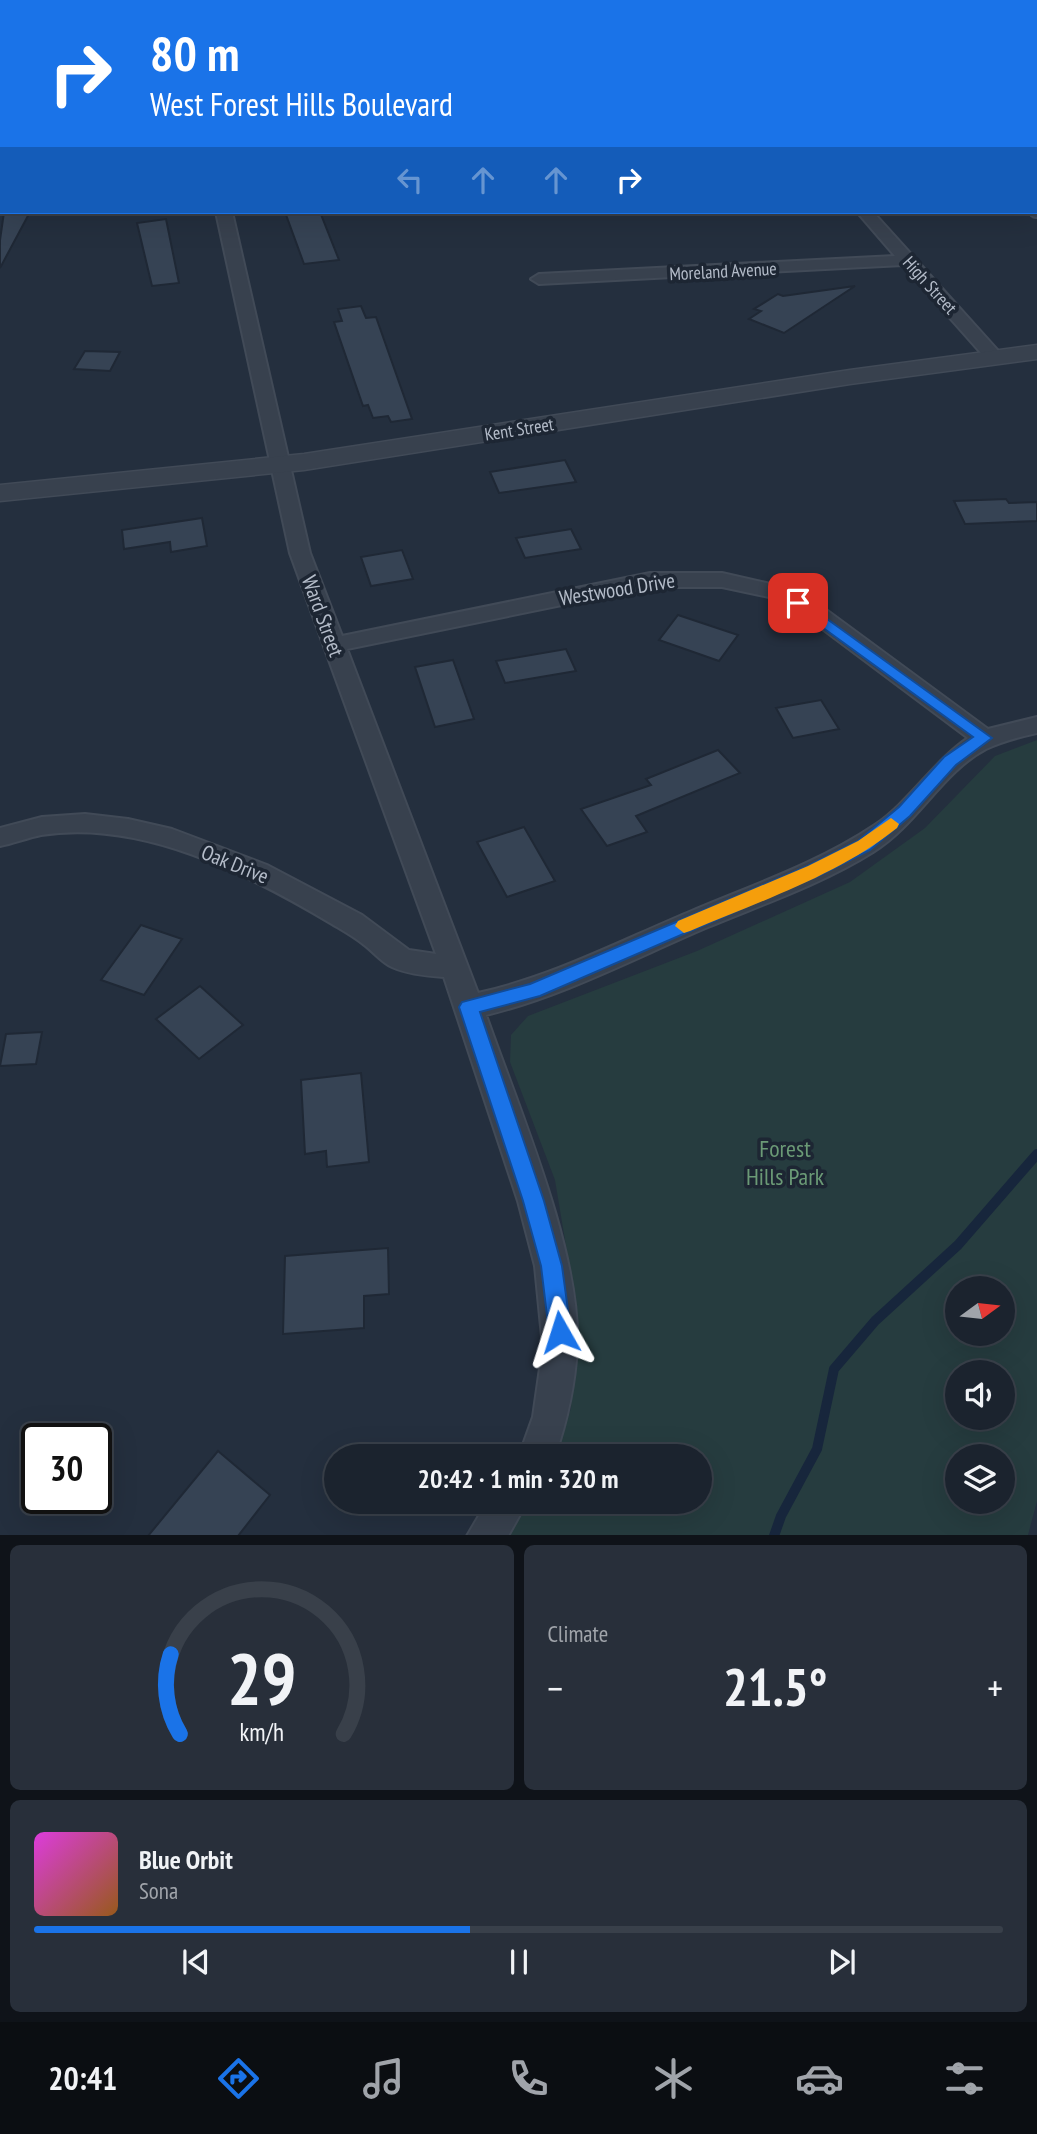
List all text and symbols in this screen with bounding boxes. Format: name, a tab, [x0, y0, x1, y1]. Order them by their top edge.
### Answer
text: 80 m	[150, 21, 239, 85]
icon: right	[35, 28, 126, 119]
text: West Forest Hills Boulevard	[150, 83, 453, 125]
icon: left	[391, 161, 429, 199]
icon: ahead	[464, 161, 502, 199]
icon: ahead	[537, 161, 575, 199]
icon: right	[610, 161, 648, 199]
street label: High Street	[898, 251, 962, 319]
street label: Moreland Avenue	[669, 257, 777, 285]
street label: Kent Street	[483, 412, 555, 446]
street label: Westwood Drive	[557, 567, 677, 611]
street label: Ward Street	[296, 572, 350, 661]
pin	[768, 573, 828, 633]
icon: arrive	[779, 584, 817, 622]
street label: Oak Drive	[197, 838, 273, 890]
park label: Forest Hills Park	[746, 1133, 825, 1192]
north arrow	[945, 1276, 1015, 1346]
map controls	[945, 1276, 1015, 1514]
position arrow	[523, 1295, 597, 1369]
button: sound	[945, 1360, 1015, 1430]
speed limit sign: 30	[21, 1423, 112, 1514]
button: layers	[945, 1444, 1015, 1514]
text: 20:42 · 1 min · 320 m	[418, 1462, 618, 1495]
text: Climate	[548, 1619, 608, 1648]
text: 29	[227, 1630, 297, 1724]
text: 21.5°	[723, 1653, 828, 1720]
text: −	[548, 1663, 563, 1712]
text: +	[987, 1663, 1003, 1712]
text: km/h	[240, 1715, 284, 1747]
text: Blue Orbit	[139, 1843, 233, 1876]
text: Sona	[139, 1876, 178, 1905]
icon: previous	[177, 1943, 215, 1981]
icon: pause	[500, 1943, 538, 1981]
icon: next	[823, 1943, 861, 1981]
icon: directions	[214, 2054, 263, 2103]
icon: music	[359, 2054, 408, 2103]
icon: phone	[504, 2054, 553, 2103]
icon: climate	[649, 2054, 698, 2103]
icon: car	[795, 2054, 844, 2103]
icon: filters	[940, 2054, 989, 2103]
text: 20:41	[48, 2057, 117, 2099]

